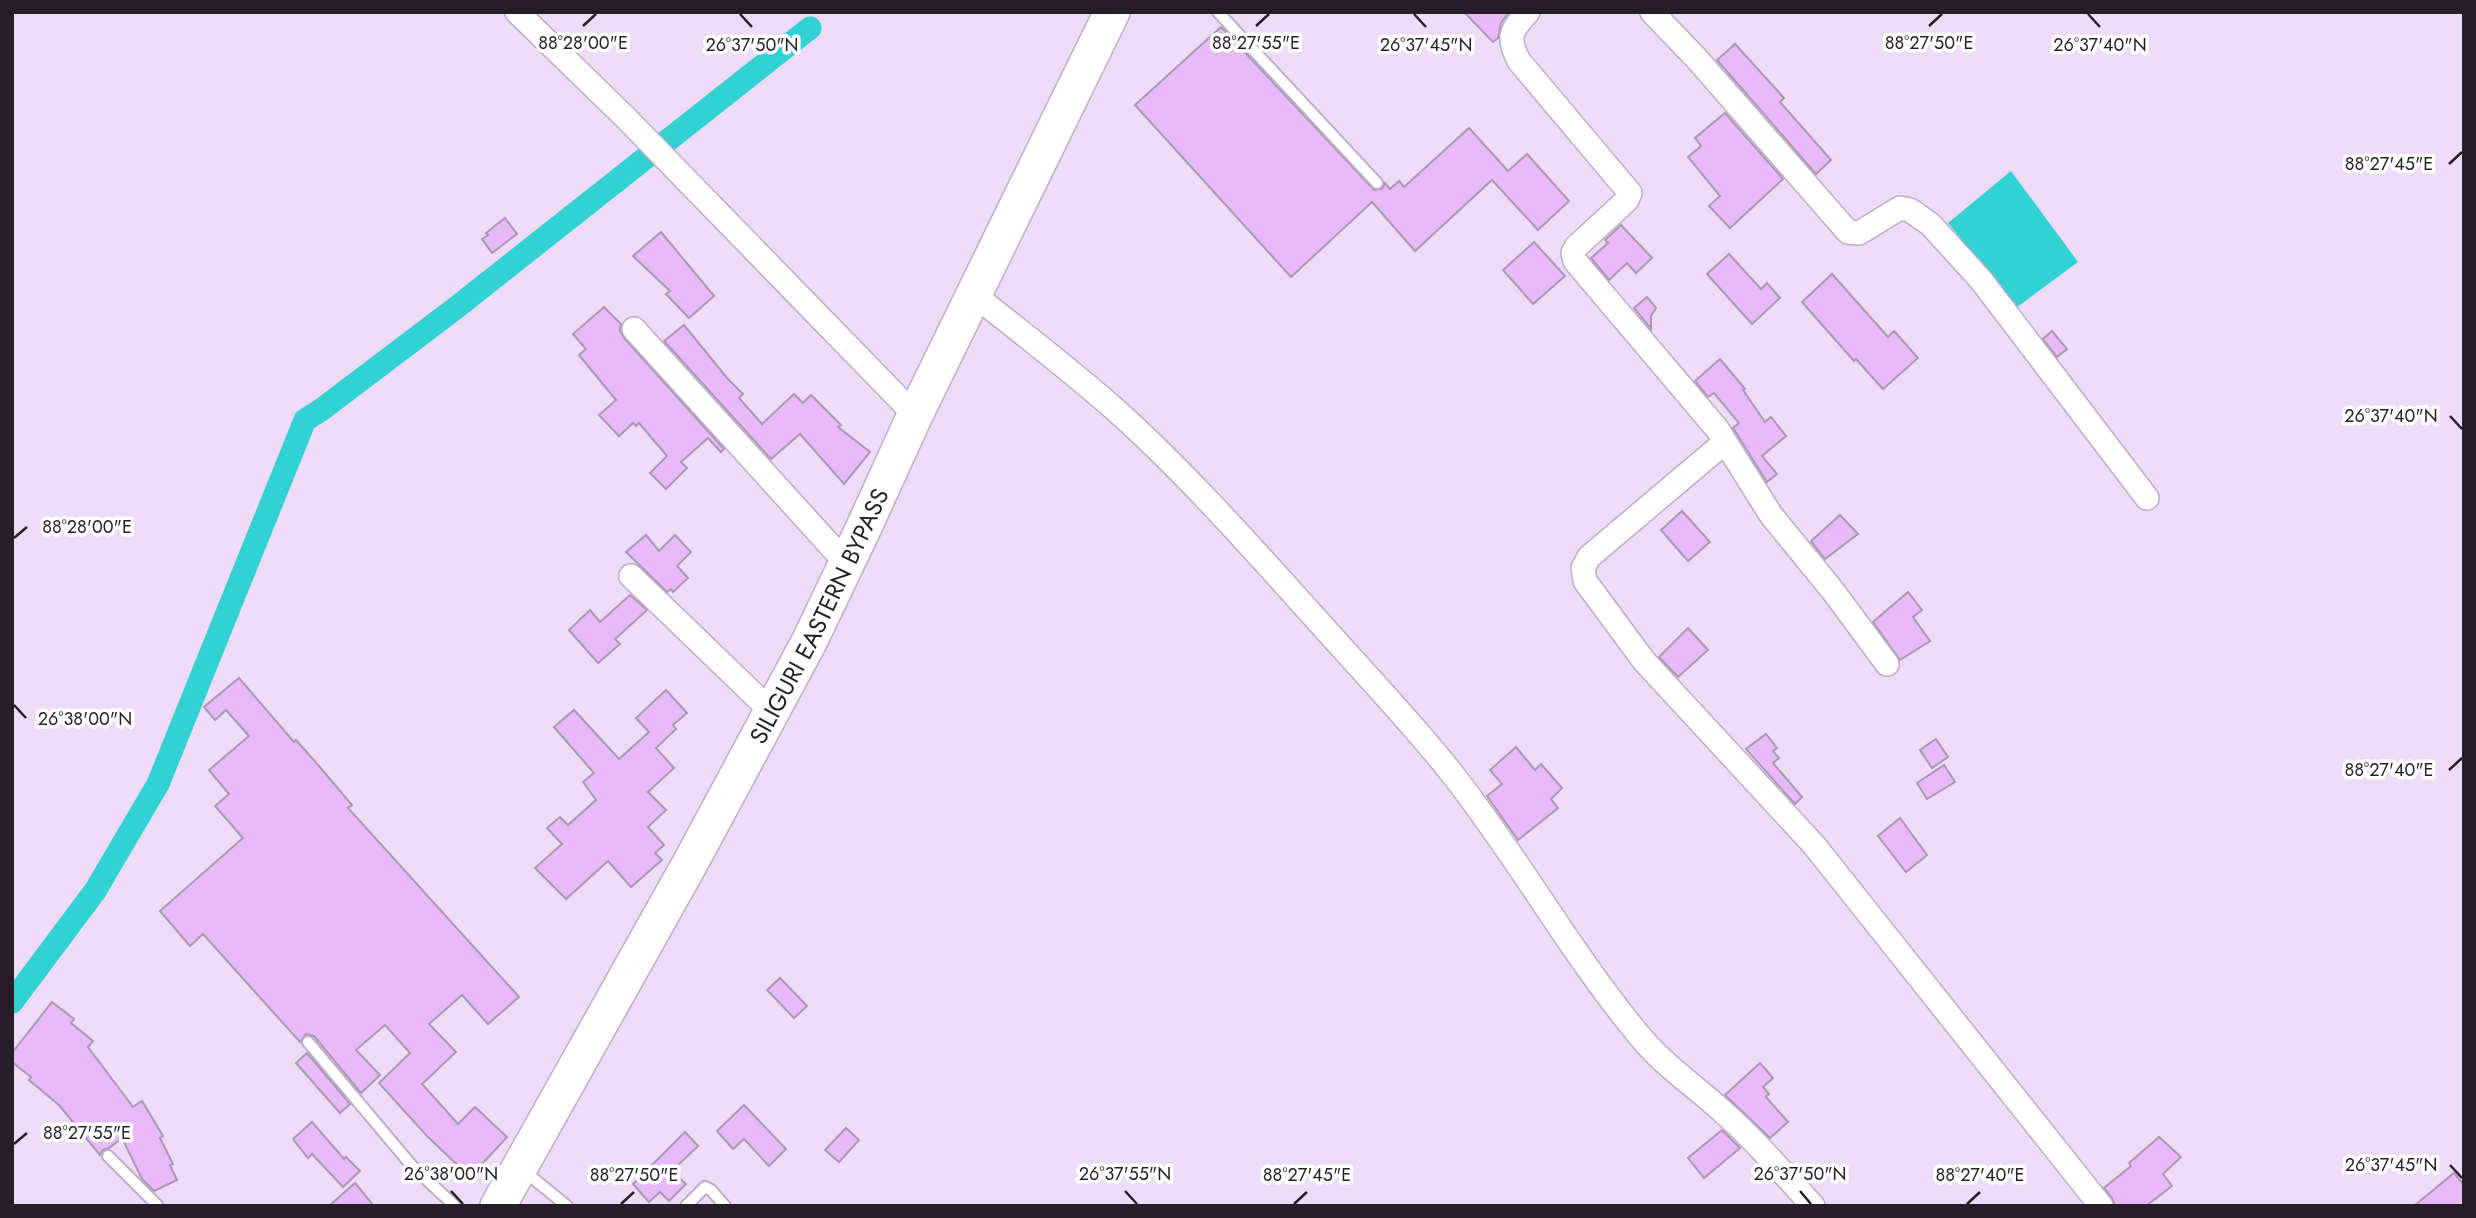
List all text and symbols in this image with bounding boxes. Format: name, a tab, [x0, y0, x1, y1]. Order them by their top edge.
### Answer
text: 88°28'00"E	[538, 30, 628, 56]
text: 88°27'55"E	[1212, 30, 1300, 56]
text: 88°27'50"E	[1885, 30, 1973, 56]
text: 26°37'50"N	[705, 32, 799, 58]
text: 26°37'45"N	[1380, 32, 1472, 58]
text: 26°37'40"N	[2053, 32, 2147, 58]
text: 88°27'45"E	[2345, 151, 2433, 177]
text: 26°37'40"N	[2344, 403, 2438, 429]
street label: SILIGURI EASTERN BYPASS	[740, 482, 897, 750]
text: 88°28'00"E	[42, 514, 132, 540]
text: 26°38'00"N	[38, 706, 132, 732]
text: 88°27'40"E	[2344, 757, 2434, 783]
text: 88°27'55"E	[43, 1120, 131, 1146]
text: 26°37'45"N	[2345, 1152, 2437, 1178]
text: 26°38'00"N	[404, 1161, 498, 1187]
text: 26°37'55"N	[1079, 1161, 1171, 1187]
text: 26°37'50"N	[1753, 1161, 1847, 1187]
text: 88°27'50"E	[590, 1162, 678, 1188]
text: 88°27'45"E	[1263, 1162, 1351, 1188]
text: 88°27'40"E	[1935, 1162, 2025, 1188]

